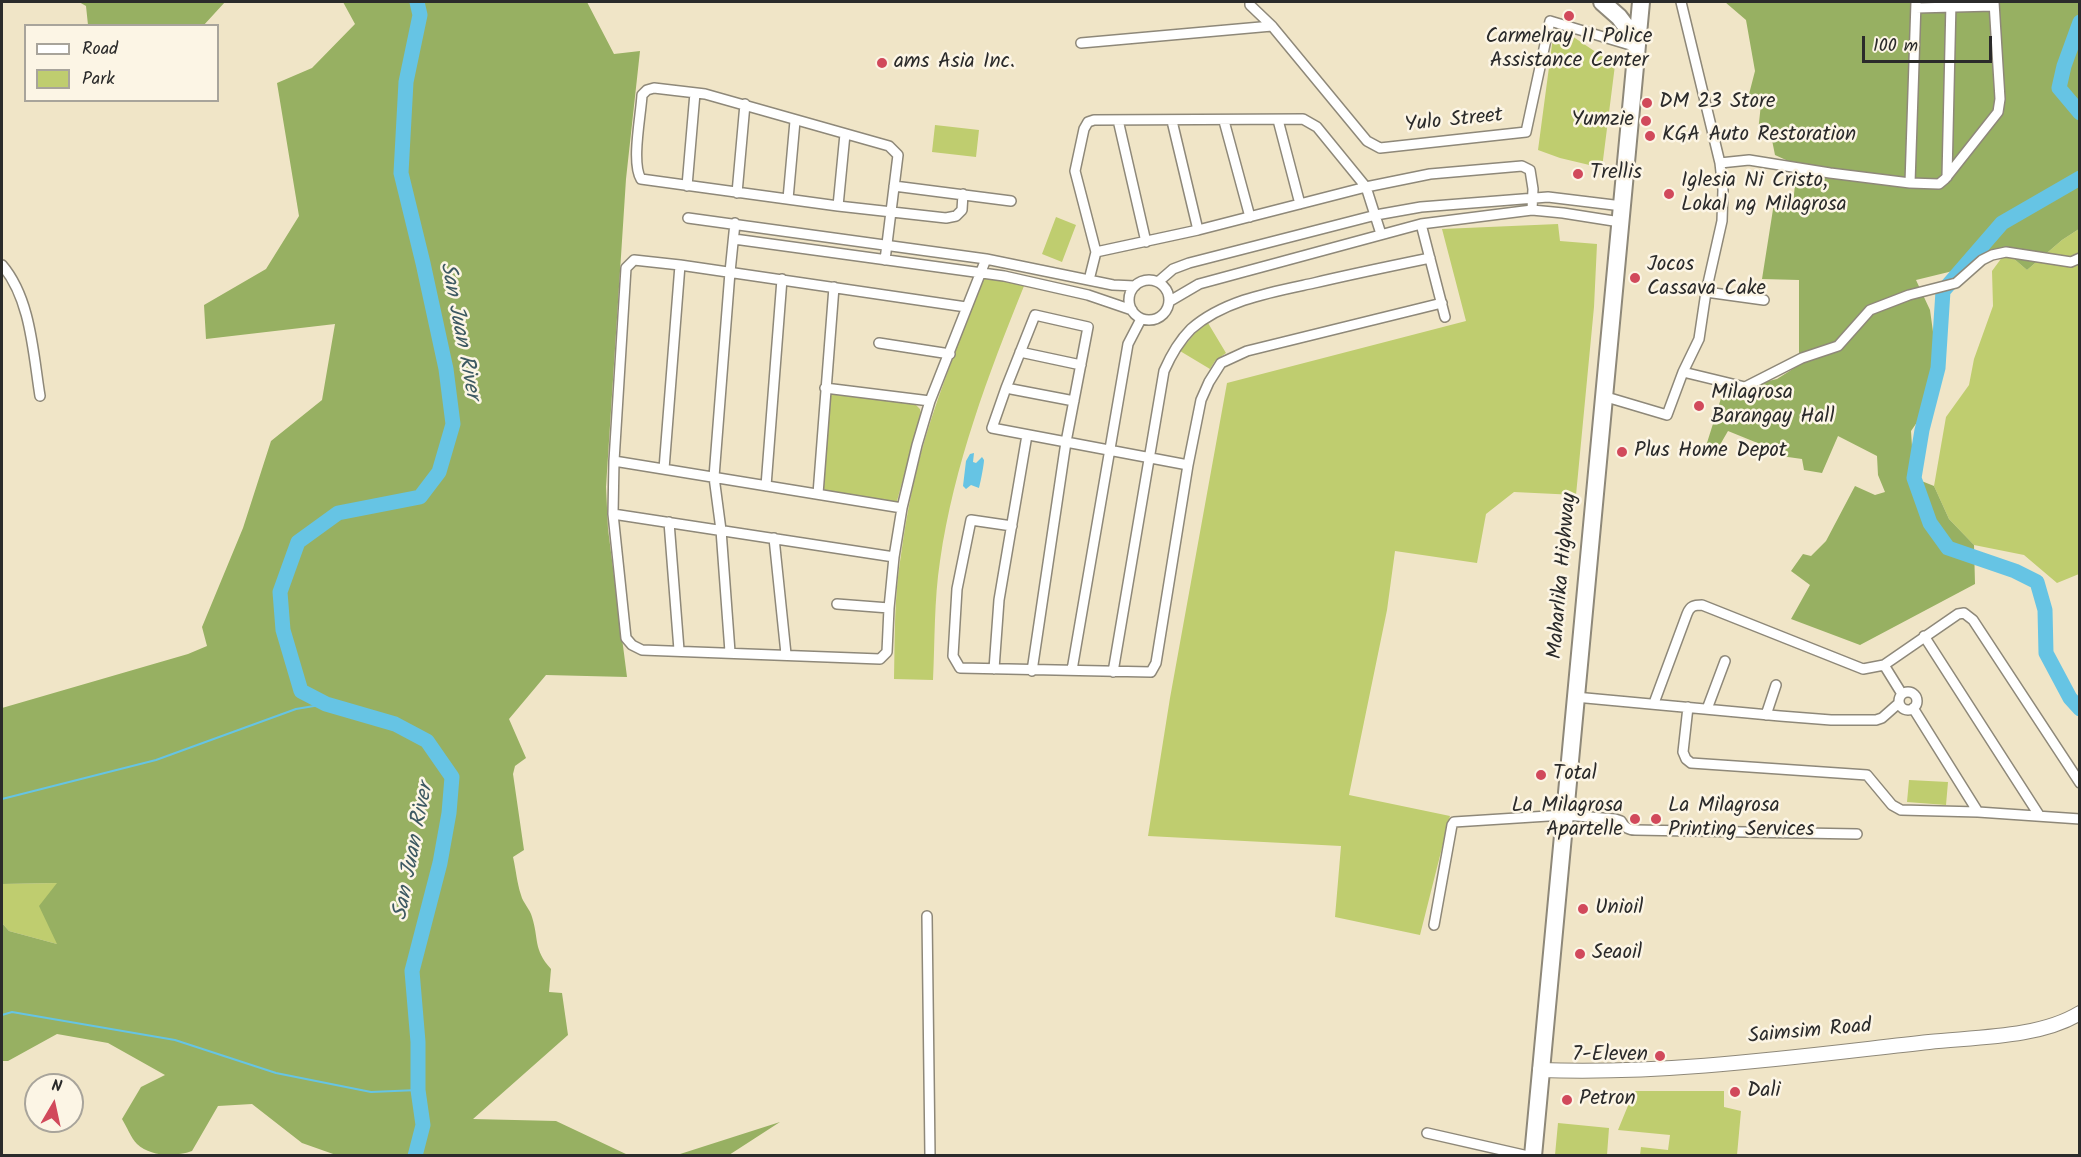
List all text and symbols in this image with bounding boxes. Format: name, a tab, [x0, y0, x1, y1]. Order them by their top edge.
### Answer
marker: Carmelray II Police Assistance Center	[1562, 9, 1576, 23]
legend	[24, 24, 219, 102]
scale bar	[1865, 24, 1996, 62]
place label: Carmelray II Police Assistance Center	[1485, 25, 1653, 75]
text: 100 m	[1873, 32, 1918, 61]
text: Road	[82, 35, 118, 64]
place label: ams Asia Inc.	[894, 50, 1015, 76]
marker: ams Asia Inc.	[875, 56, 889, 70]
text: Park	[82, 65, 115, 94]
place label: DM 23 Store	[1659, 90, 1775, 116]
marker: DM 23 Store	[1640, 96, 1654, 110]
street label: Yulo Street	[1404, 104, 1504, 140]
place label: Yumzie	[1571, 108, 1634, 134]
marker: Yumzie	[1639, 114, 1653, 128]
place label: KGA Auto Restoration	[1662, 123, 1856, 149]
marker: KGA Auto Restoration	[1643, 129, 1657, 143]
place label: Trellis	[1590, 161, 1642, 187]
marker: Trellis	[1571, 167, 1585, 181]
place label: Iglesia Ni Cristo, Lokal ng Milagrosa	[1681, 169, 1847, 219]
marker: Iglesia Ni Cristo, Lokal ng Milagrosa	[1662, 187, 1676, 201]
place label: Jocos Cassava Cake	[1647, 253, 1766, 303]
water label: San Juan River	[432, 260, 484, 402]
marker: Jocos Cassava Cake	[1628, 271, 1642, 285]
place label: Milagrosa Barangay Hall	[1711, 381, 1835, 431]
marker: Milagrosa Barangay Hall	[1692, 399, 1706, 413]
place label: Plus Home Depot	[1634, 439, 1787, 465]
marker: Plus Home Depot	[1615, 445, 1629, 459]
street label: Maharlika Highway	[1544, 492, 1584, 660]
place label: Total	[1553, 762, 1597, 788]
marker: Total	[1534, 768, 1548, 782]
water label: San Juan River	[389, 781, 441, 923]
place label: La Milagrosa Apartelle	[1511, 794, 1623, 844]
place label: La Milagrosa Printing Services	[1668, 794, 1814, 844]
marker: La Milagrosa Apartelle	[1628, 812, 1642, 826]
marker: La Milagrosa Printing Services	[1649, 812, 1663, 826]
place label: Unioil	[1595, 896, 1643, 922]
marker: Unioil	[1576, 902, 1590, 916]
place label: Seaoil	[1592, 941, 1642, 967]
marker: Seaoil	[1573, 947, 1587, 961]
street label: Saimsim Road	[1747, 1015, 1873, 1051]
place label: 7-Eleven	[1572, 1043, 1648, 1069]
marker: 7-Eleven	[1653, 1049, 1667, 1063]
north arrow	[24, 1073, 84, 1133]
text: N	[50, 1074, 64, 1100]
place label: Dali	[1747, 1079, 1781, 1105]
marker: Dali	[1728, 1085, 1742, 1099]
place label: Petron	[1579, 1087, 1636, 1113]
marker: Petron	[1560, 1093, 1574, 1107]

